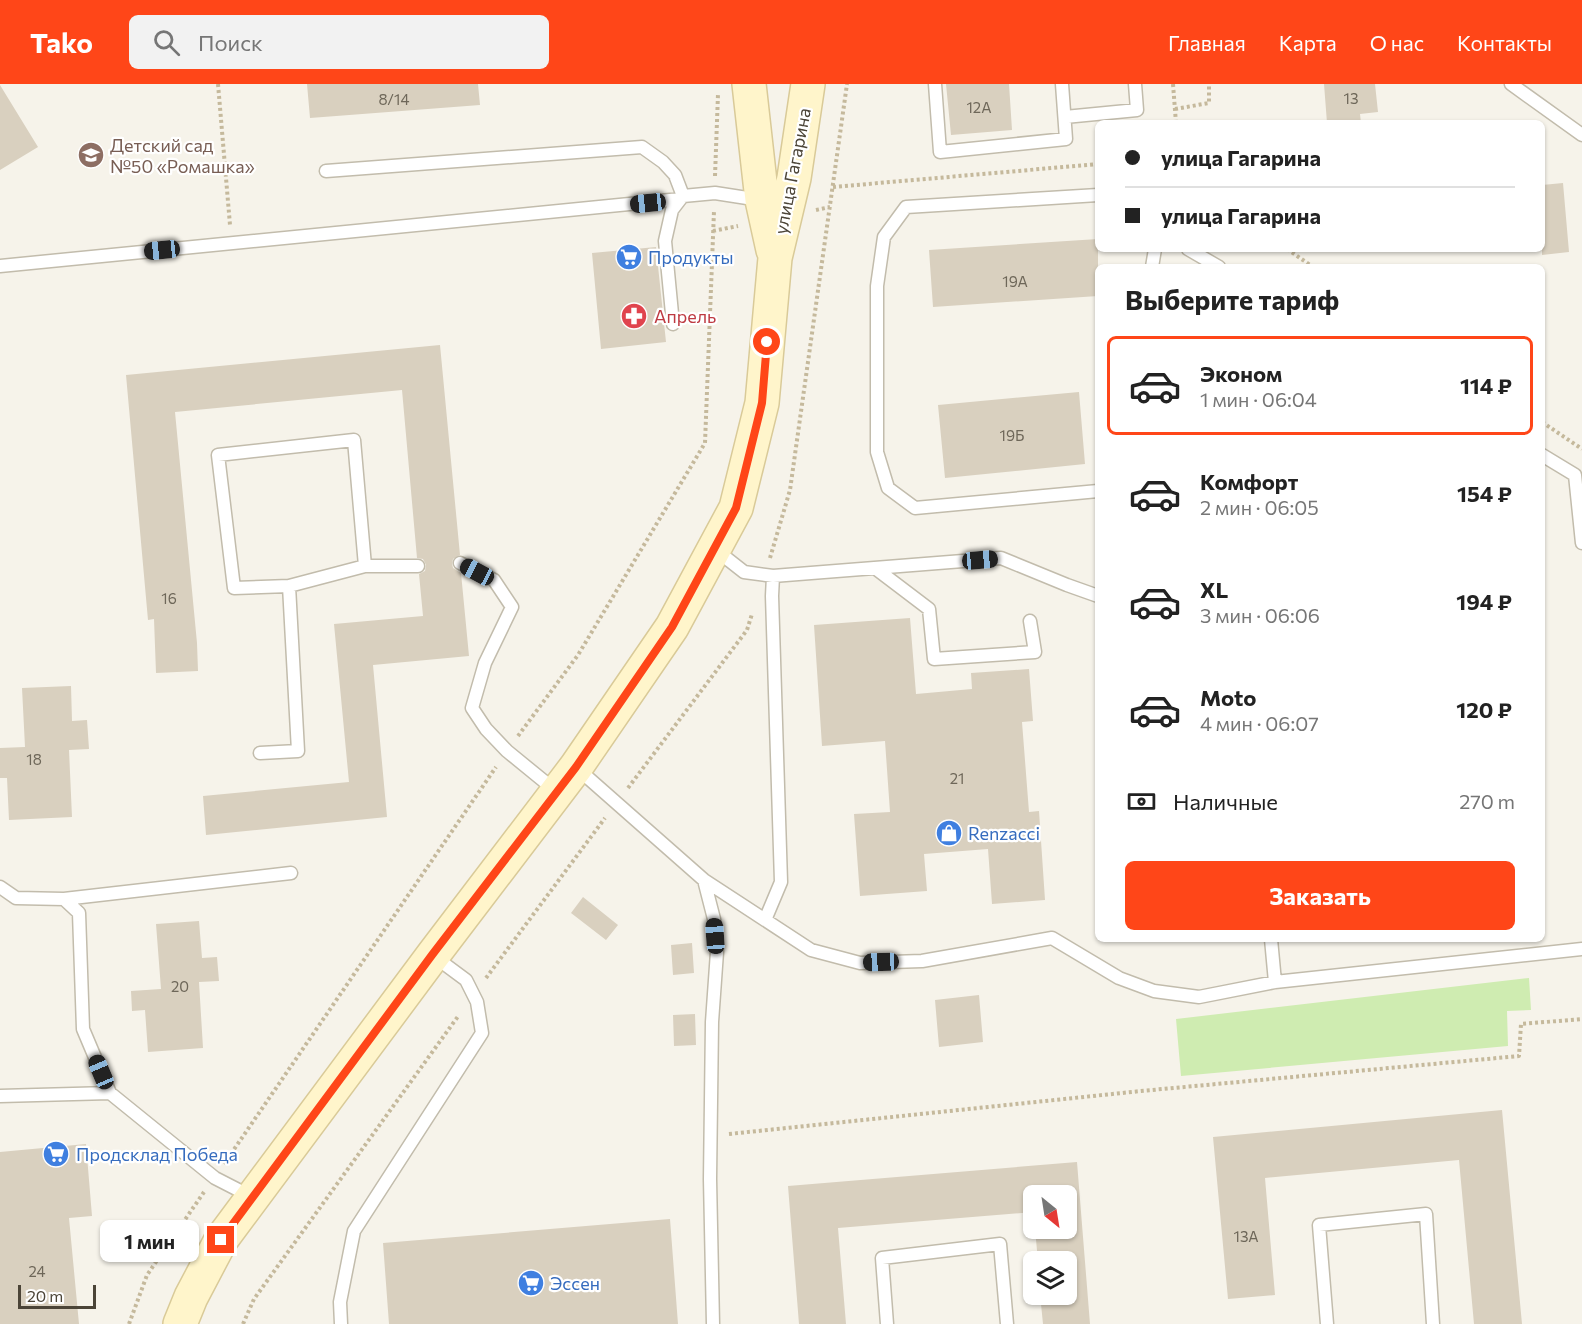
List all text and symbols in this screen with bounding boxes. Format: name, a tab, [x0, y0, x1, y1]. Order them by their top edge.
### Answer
search box	[129, 15, 549, 69]
text: Tako	[30, 25, 93, 59]
icon: search	[150, 26, 183, 59]
text: Поиск	[198, 29, 263, 56]
text: Главная	[1168, 30, 1246, 55]
text: Карта	[1279, 30, 1337, 55]
text: О нас	[1370, 30, 1424, 55]
text: Контакты	[1457, 30, 1552, 55]
house number: 13	[1344, 89, 1358, 107]
house number: 8/14	[379, 90, 409, 108]
house number: 12А	[966, 98, 992, 116]
street label: улица Гагарина	[769, 106, 815, 236]
place label: Детский сад №50 «Ромашка»	[110, 134, 255, 177]
school or university icon: Детский сад №50 «Ромашка»	[76, 140, 106, 170]
text: улица Гагарина	[1161, 144, 1321, 171]
car	[629, 192, 667, 214]
text: улица Гагарина	[1161, 202, 1321, 229]
car	[143, 239, 181, 261]
supermarket icon: Продукты	[614, 242, 644, 272]
place label: Продукты	[648, 246, 733, 268]
house number: 19А	[1002, 272, 1028, 290]
text: Выберите тариф	[1125, 283, 1339, 316]
pharmacy icon: Апрель	[619, 301, 649, 331]
place label: Апрель	[654, 305, 716, 327]
route start	[753, 328, 780, 355]
icon: car	[1128, 359, 1182, 413]
text: Эконом	[1200, 360, 1282, 387]
text: 114 ₽	[1460, 372, 1512, 399]
text: 1 мин · 06:04	[1200, 387, 1317, 411]
house number: 19Б	[1000, 426, 1024, 444]
icon: car	[1128, 467, 1182, 521]
text: Комфорт	[1200, 468, 1298, 495]
text: 154 ₽	[1457, 480, 1512, 507]
text: 2 мин · 06:05	[1200, 495, 1319, 519]
car	[961, 549, 999, 571]
car	[457, 556, 497, 588]
icon: car	[1128, 575, 1182, 629]
text: XL	[1200, 576, 1228, 603]
text: 194 ₽	[1456, 588, 1512, 615]
house number: 16	[161, 589, 177, 607]
text: 3 мин · 06:06	[1200, 603, 1320, 627]
icon: car	[1128, 683, 1182, 737]
text: Moto	[1200, 684, 1256, 711]
text: 120 ₽	[1456, 696, 1512, 723]
text: 4 мин · 06:07	[1200, 711, 1319, 735]
house number: 18	[26, 750, 42, 768]
house number: 21	[950, 769, 964, 787]
icon: cash	[1125, 785, 1158, 818]
text: Наличные	[1173, 788, 1278, 815]
text: 270 m	[1459, 789, 1515, 813]
shop icon: Renzacci	[934, 818, 964, 848]
place label: Renzacci	[968, 822, 1040, 844]
button: Заказать	[1125, 861, 1515, 930]
car	[705, 917, 725, 955]
car	[863, 952, 899, 972]
house number: 20	[171, 977, 189, 995]
car	[86, 1052, 116, 1092]
supermarket icon: Продсклад Победа	[41, 1139, 71, 1169]
place label: Продсклад Победа	[76, 1143, 238, 1165]
north arrow	[1023, 1185, 1077, 1239]
map controls	[1023, 1185, 1077, 1305]
callout: 1 мин	[101, 1219, 200, 1261]
route end	[207, 1226, 234, 1253]
house number: 13А	[1234, 1227, 1258, 1245]
text: 1 мин	[124, 1229, 175, 1253]
button: layers	[1023, 1251, 1077, 1305]
house number: 24	[28, 1262, 46, 1280]
supermarket icon: Эссен	[516, 1268, 546, 1298]
place label: Эссен	[550, 1272, 600, 1294]
scale bar	[18, 1282, 96, 1310]
text: 20 m	[27, 1286, 63, 1305]

